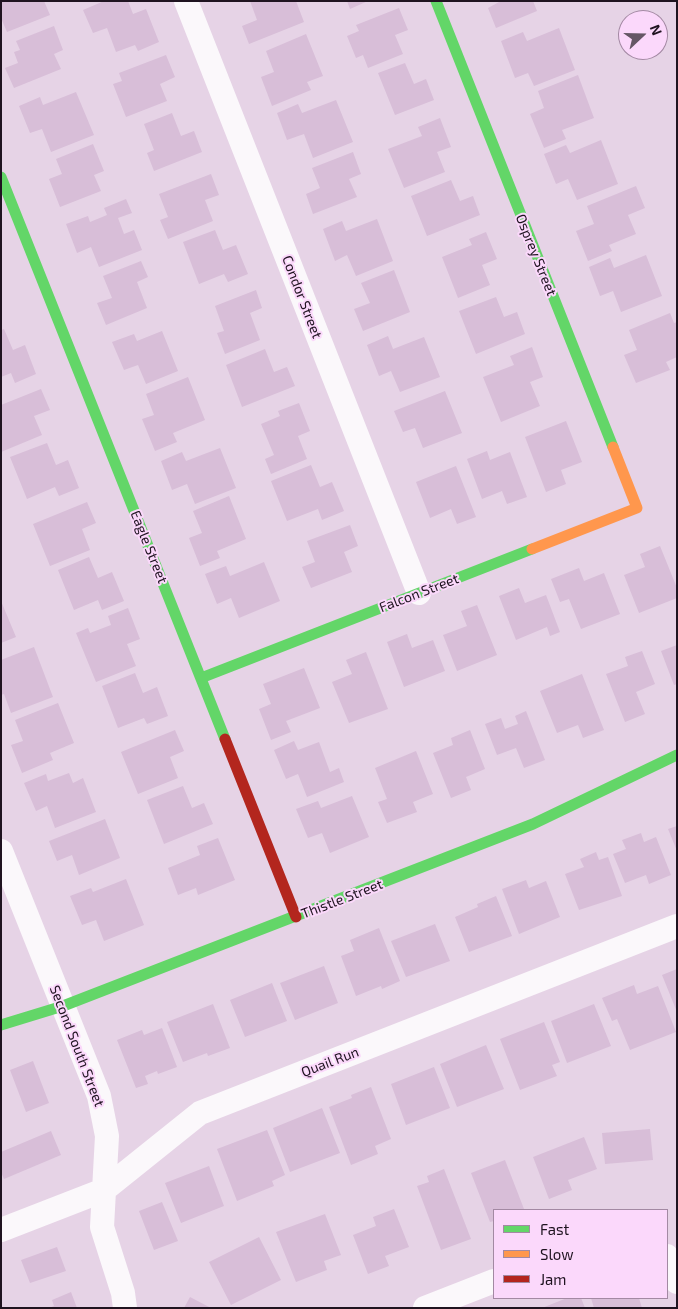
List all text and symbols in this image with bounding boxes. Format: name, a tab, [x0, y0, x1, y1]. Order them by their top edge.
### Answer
north arrow	[618, 10, 668, 60]
text: N	[647, 22, 666, 38]
street label: Osprey Street	[512, 212, 560, 298]
street label: Condor Street	[278, 253, 326, 341]
street label: Eagle Street	[127, 508, 171, 586]
street label: Falcon Street	[377, 570, 461, 616]
street label: Thistle Street	[299, 876, 385, 922]
street label: Second South Street	[46, 983, 108, 1109]
street label: Quail Run	[299, 1043, 361, 1081]
legend	[493, 1209, 668, 1299]
text: Fast	[540, 1220, 569, 1238]
text: Slow	[540, 1245, 574, 1263]
text: Jam	[540, 1270, 566, 1288]

